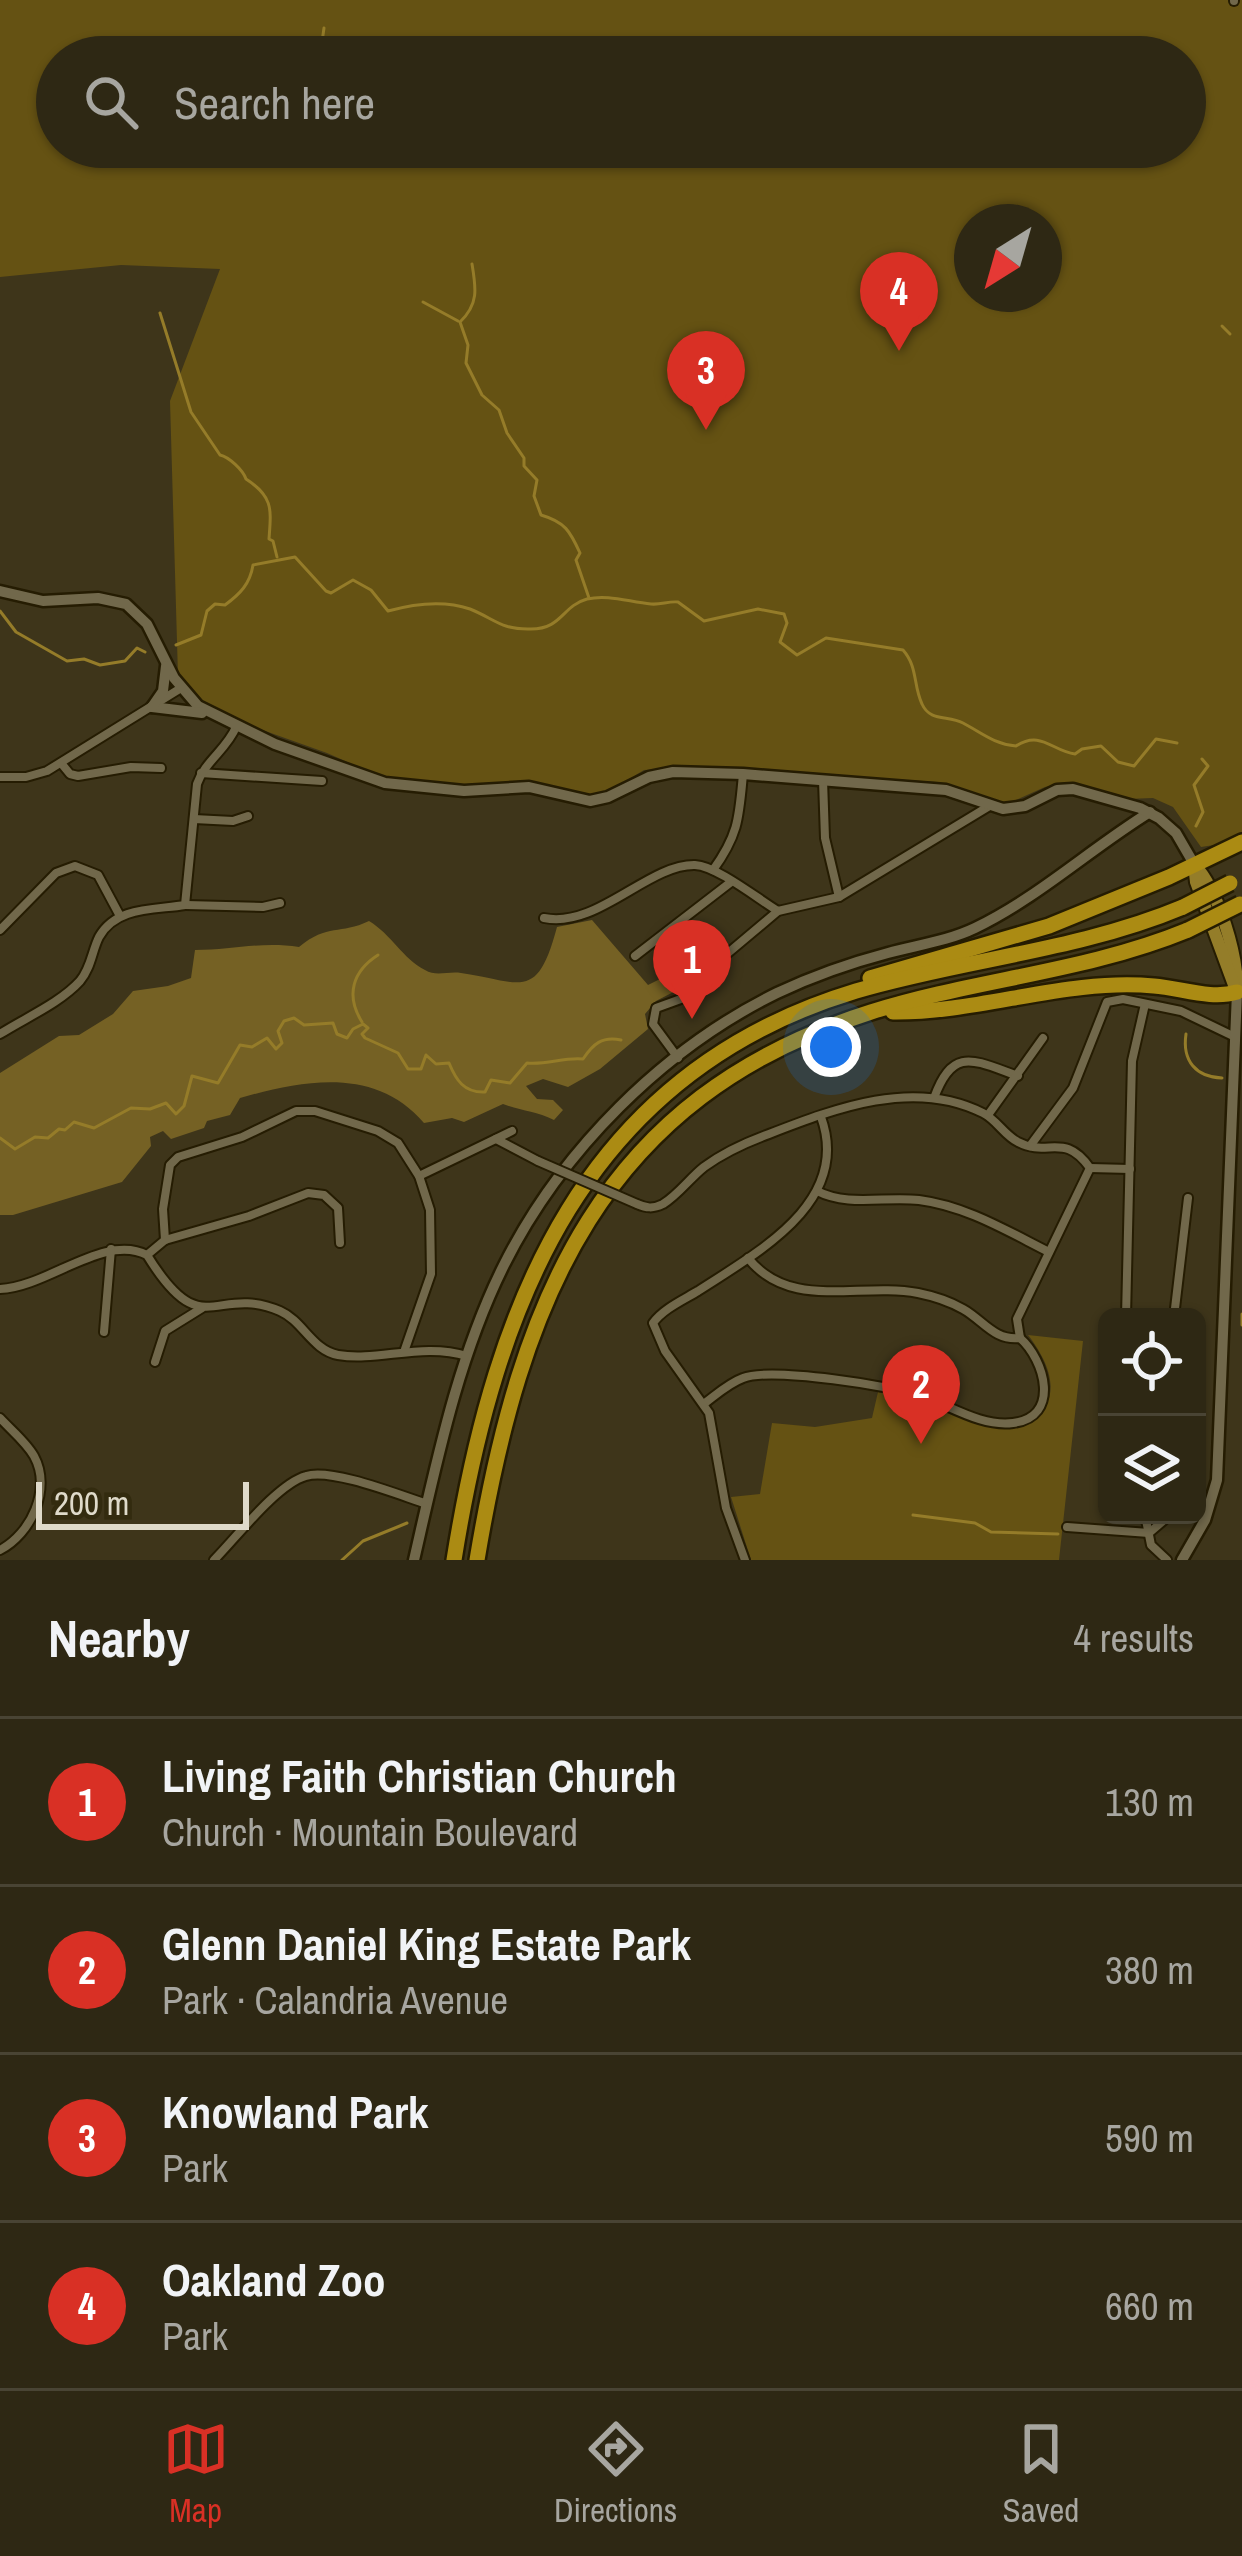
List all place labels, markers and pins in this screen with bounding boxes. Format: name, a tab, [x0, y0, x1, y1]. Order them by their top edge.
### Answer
pin: 4	[860, 252, 938, 351]
pin: 3	[667, 331, 745, 430]
pin: 1	[653, 920, 731, 1019]
pin: 2	[882, 1345, 960, 1444]

